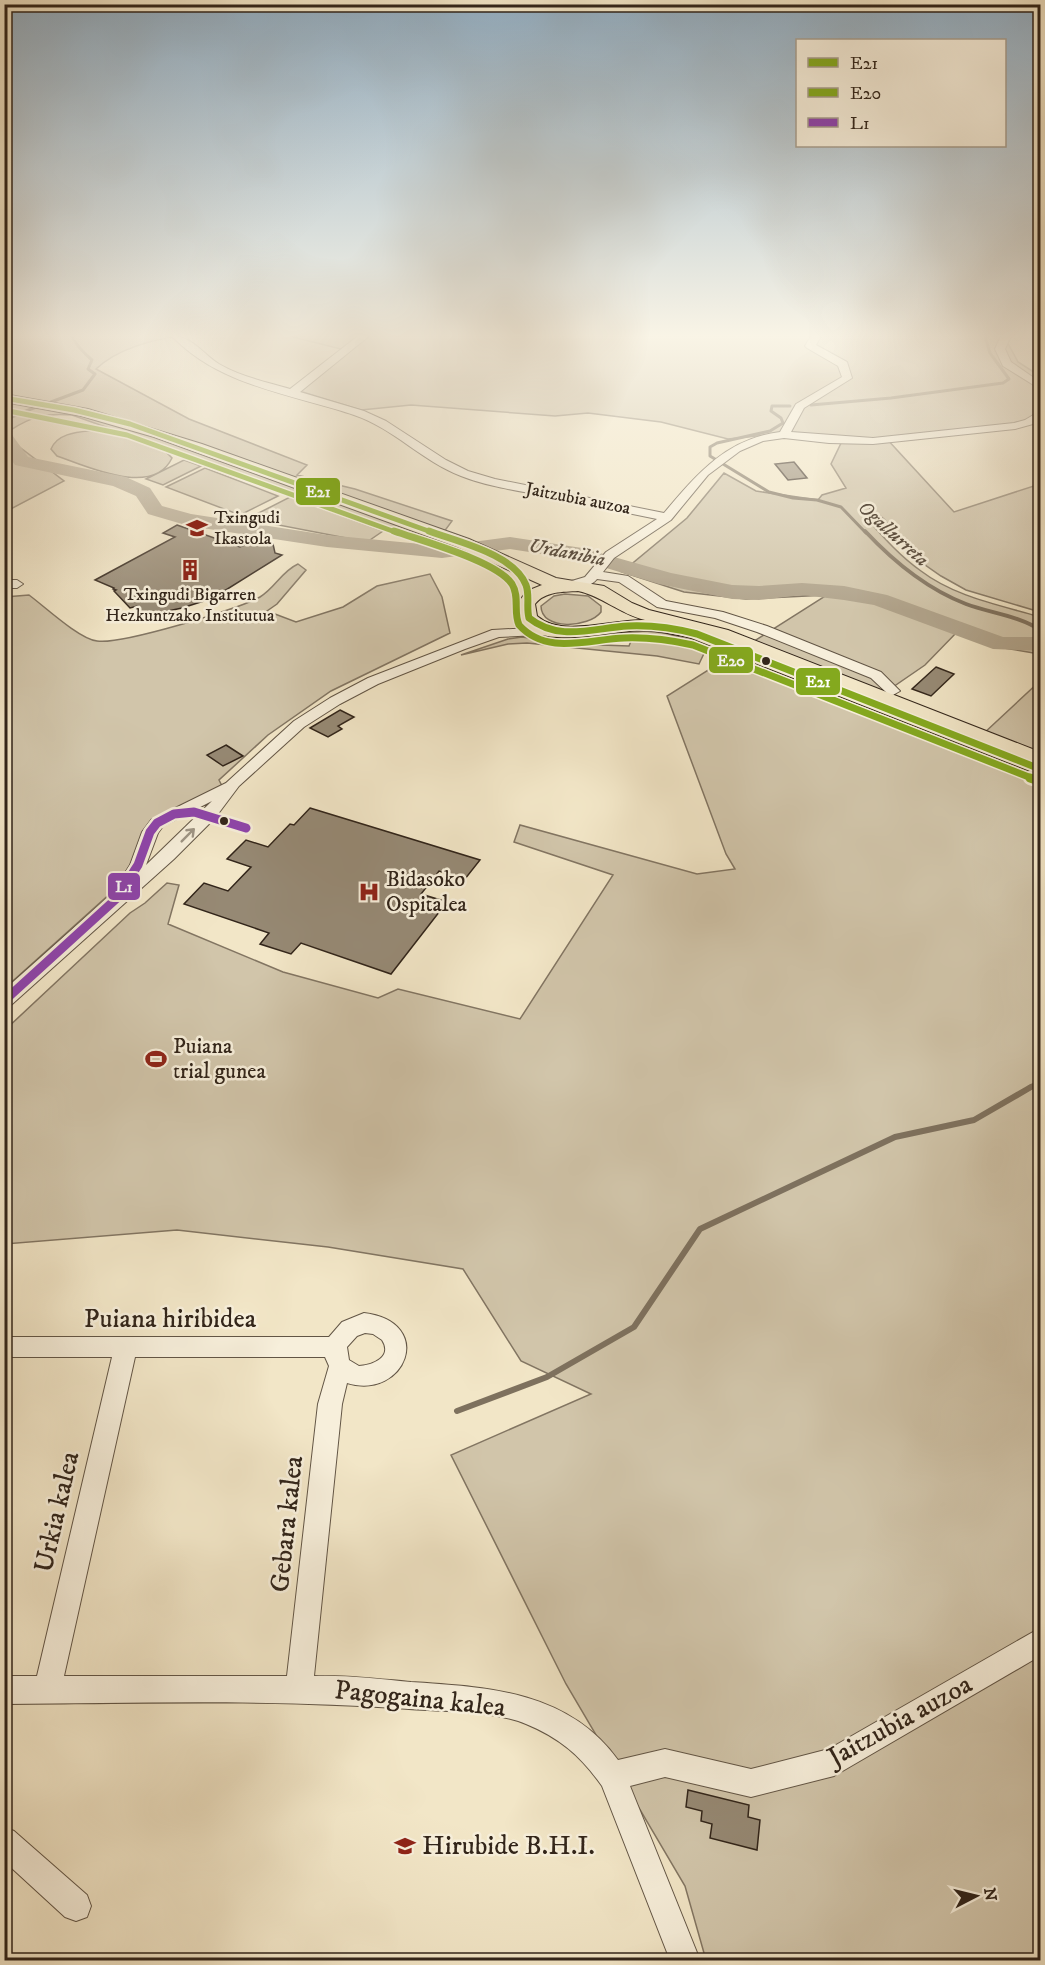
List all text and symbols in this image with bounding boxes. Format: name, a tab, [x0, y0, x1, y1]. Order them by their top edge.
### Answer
legend	[796, 39, 1006, 147]
text: E21	[850, 53, 878, 75]
text: E20	[850, 83, 881, 105]
text: L1	[850, 113, 870, 135]
line badge: E21	[295, 477, 341, 506]
street label: Jaitzubia auzoa	[522, 478, 633, 520]
text: E21	[305, 482, 331, 502]
water label: Ogallurreta	[852, 496, 934, 572]
place label: Txingudi Ikastola	[214, 507, 280, 550]
school or university icon: Txingudi Ikastola	[185, 516, 209, 540]
water label: Urdanibia	[527, 533, 607, 573]
building icon: Txingudi Bigarren Hezkuntzako Institutua	[178, 558, 202, 582]
place label: Txingudi Bigarren Hezkuntzako Institutua	[105, 584, 275, 627]
line badge: E20	[708, 646, 754, 674]
text: E20	[717, 651, 745, 671]
unlabelled marker	[760, 655, 772, 667]
line badge: E21	[795, 667, 841, 696]
text: E21	[805, 672, 831, 692]
unlabelled marker	[218, 815, 230, 827]
one-way arrow	[181, 828, 196, 842]
place label: Bidasoko Ospitalea	[386, 866, 468, 918]
line badge: L1	[107, 872, 141, 901]
text: L1	[115, 877, 133, 897]
hospital icon: Bidasoko Ospitalea	[357, 880, 381, 904]
place label: Puiana trial gunea	[173, 1033, 266, 1085]
sports icon: Puiana trial gunea	[144, 1047, 168, 1071]
street label: Puiana hiribidea	[84, 1302, 257, 1336]
street label: Urkia kalea	[27, 1448, 88, 1576]
street label: Gebara kalea	[263, 1454, 311, 1594]
street label: Jaitzubia auzoa	[819, 1667, 979, 1776]
street label: Pagogaina kalea	[333, 1673, 508, 1725]
place label: Hirubide B.H.I.	[422, 1829, 595, 1863]
school or university icon: Hirubide B.H.I.	[393, 1834, 417, 1858]
north arrow	[946, 1866, 1006, 1926]
text: N	[979, 1887, 1001, 1902]

